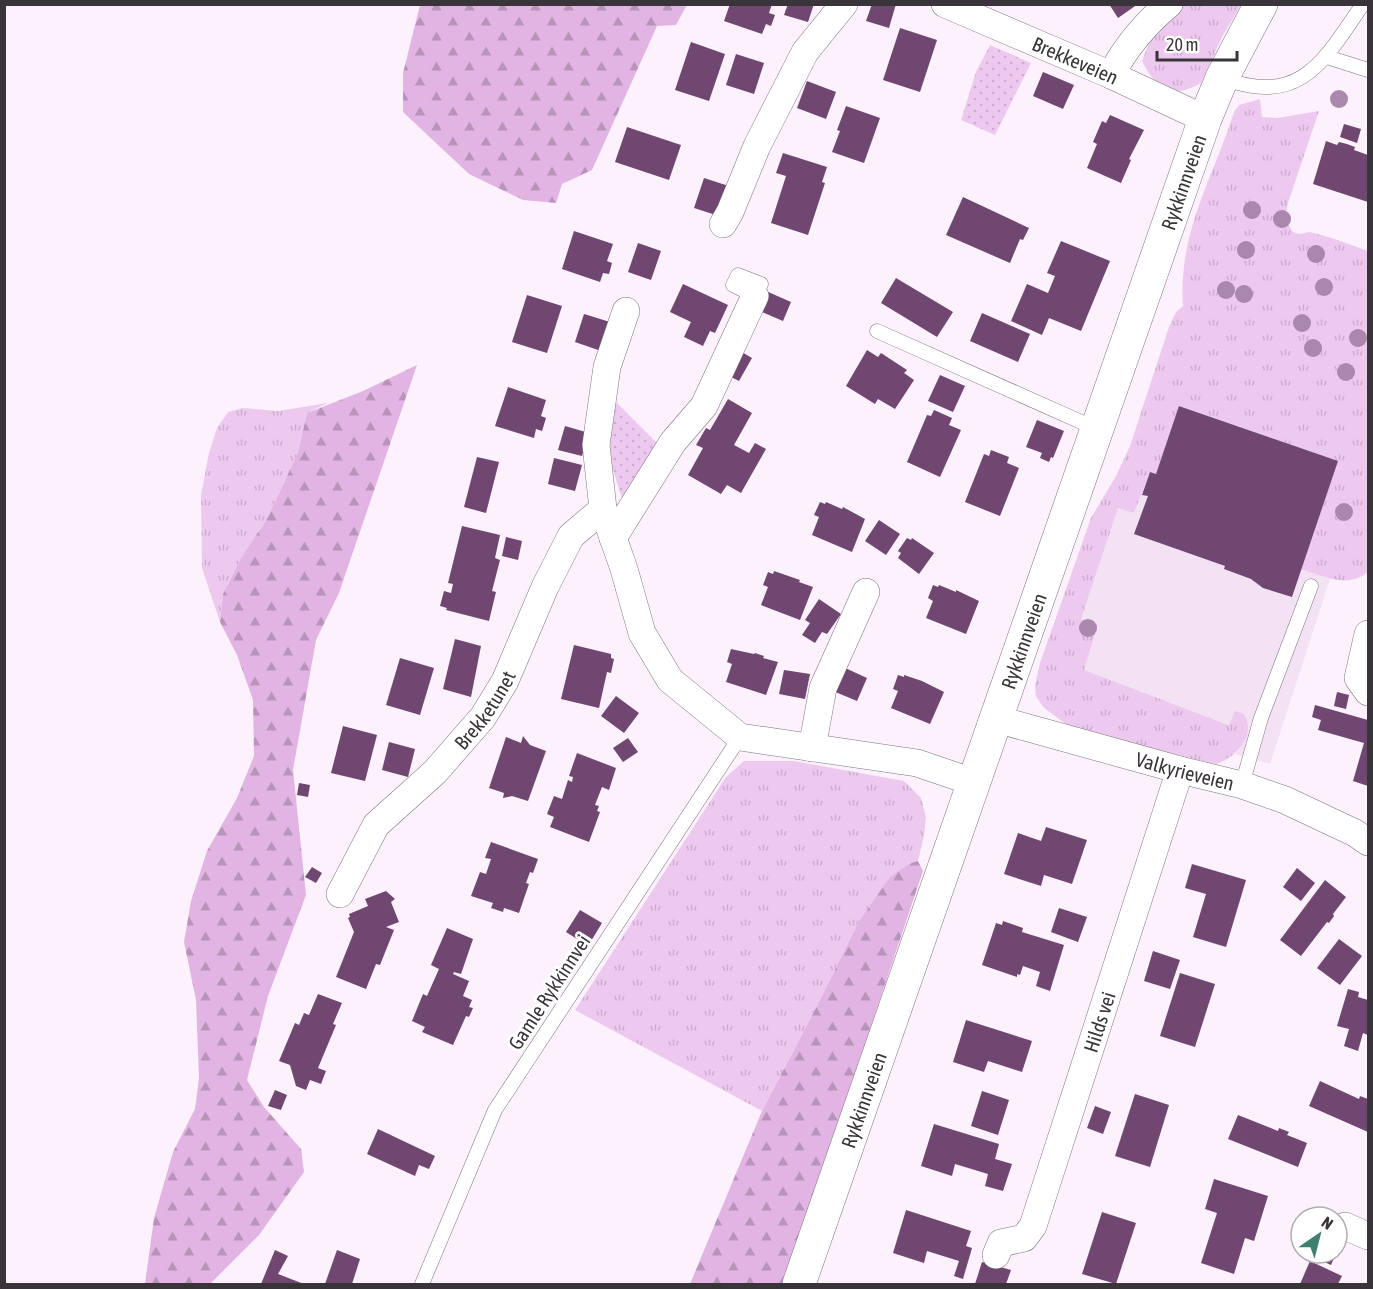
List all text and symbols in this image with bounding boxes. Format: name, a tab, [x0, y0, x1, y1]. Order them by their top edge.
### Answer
scale bar	[1157, 24, 1236, 62]
street label: Brekkeveien	[1029, 31, 1122, 88]
text: 20 m	[1166, 34, 1198, 55]
street label: Rykkinnveien	[1156, 131, 1210, 233]
street label: Rykkinnveien	[996, 590, 1050, 692]
street label: Brekketunet	[449, 667, 520, 754]
street label: Valkyrieveien	[1133, 747, 1237, 794]
street label: Gamle Rykkinnvei	[503, 930, 595, 1054]
street label: Hilds vei	[1078, 989, 1119, 1055]
street label: Rykkinnveien	[836, 1049, 890, 1151]
north arrow	[1289, 1205, 1349, 1265]
text: N	[1319, 1213, 1337, 1233]

